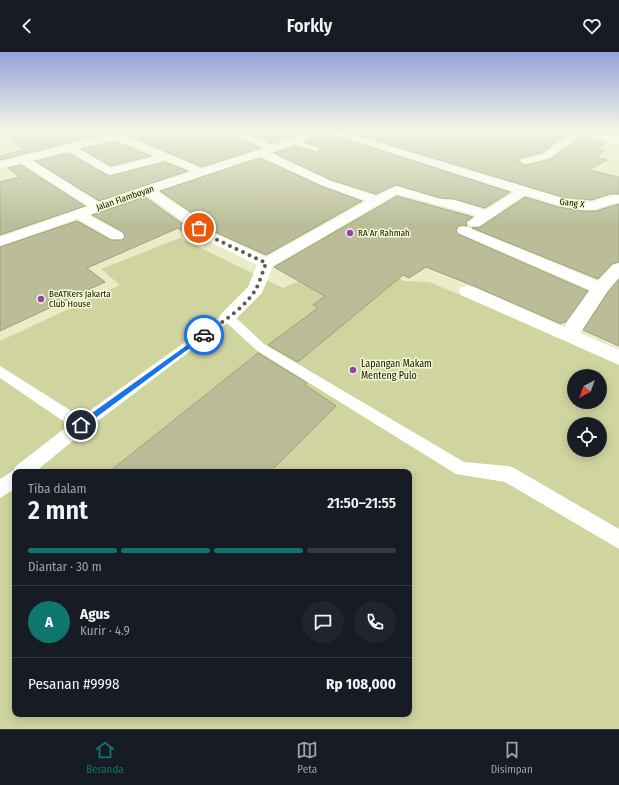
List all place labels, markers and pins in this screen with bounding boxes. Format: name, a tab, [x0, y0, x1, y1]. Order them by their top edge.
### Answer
pin	[182, 211, 216, 245]
marker: RA Ar Rahmah	[345, 228, 355, 238]
place label: RA Ar Rahmah	[358, 228, 410, 238]
place label: BeATKers Jakarta Club House	[49, 289, 111, 309]
marker: BeATKers Jakarta Club House	[36, 294, 46, 304]
place label: Lapangan Makam Menteng Pulo	[361, 358, 432, 382]
marker: Lapangan Makam Menteng Pulo	[348, 365, 358, 375]
pin	[64, 408, 98, 442]

